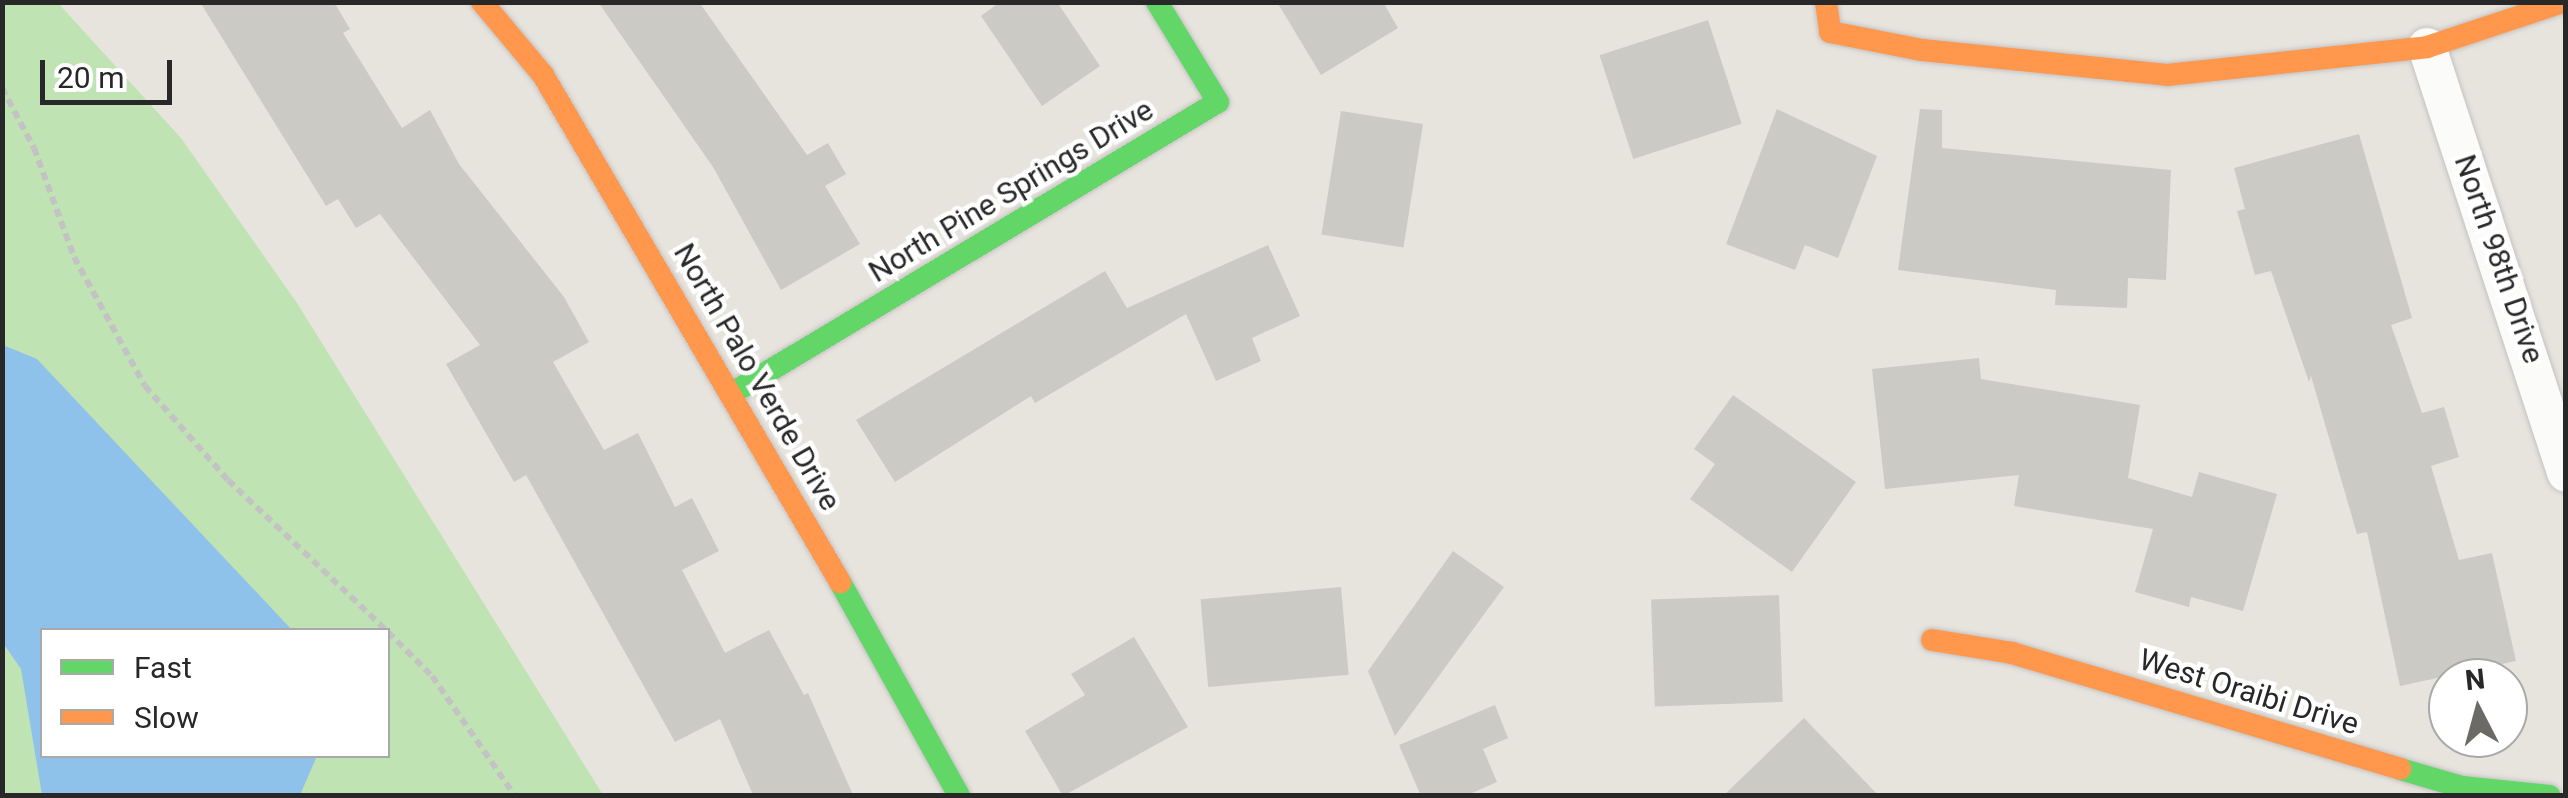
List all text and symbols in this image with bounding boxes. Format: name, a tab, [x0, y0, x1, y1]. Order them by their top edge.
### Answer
scale bar	[45, 40, 178, 102]
text: 20 m	[57, 60, 124, 95]
street label: North Pine Springs Drive	[862, 92, 1160, 290]
street label: North 98th Drive	[2446, 150, 2552, 368]
street label: North Palo Verde Drive	[666, 237, 848, 517]
legend	[40, 628, 390, 758]
street label: West Oraibi Drive	[2135, 642, 2363, 742]
text: Fast	[134, 650, 192, 685]
north arrow	[2428, 658, 2528, 758]
text: N	[2463, 662, 2487, 697]
text: Slow	[134, 700, 199, 735]

